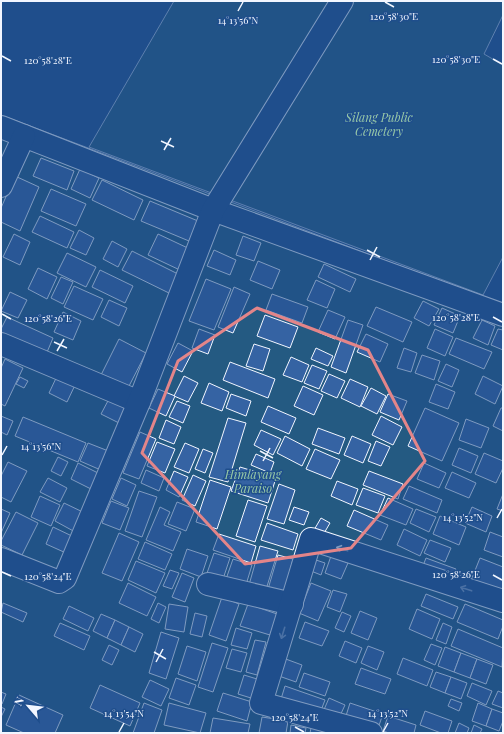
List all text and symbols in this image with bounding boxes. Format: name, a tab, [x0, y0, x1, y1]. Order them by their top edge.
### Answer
text: 120°58'30"E	[370, 9, 418, 23]
text: 14°13'56"N	[218, 13, 258, 27]
text: 120°58'30"E	[432, 52, 480, 66]
text: 120°58'28"E	[24, 53, 72, 67]
park label: Silang Public Cemetery	[344, 109, 414, 139]
text: 120°58'28"E	[432, 310, 480, 324]
text: 120°58'26"E	[24, 311, 72, 325]
text: 14°13'56"N	[21, 439, 61, 453]
park label: Himlayang Paraiso	[224, 466, 283, 496]
text: 14°13'52"N	[443, 510, 483, 524]
one-way arrow	[336, 545, 349, 552]
text: 120°58'26"E	[432, 567, 480, 581]
text: 120°58'24"E	[24, 569, 72, 583]
one-way arrow	[460, 585, 473, 592]
one-way arrow	[279, 626, 286, 639]
north arrow	[8, 686, 48, 726]
text: N	[10, 694, 27, 708]
text: 14°13'54"N	[104, 706, 144, 720]
text: 14°13'52"N	[368, 706, 408, 720]
text: 120°58'24"E	[271, 710, 319, 724]

